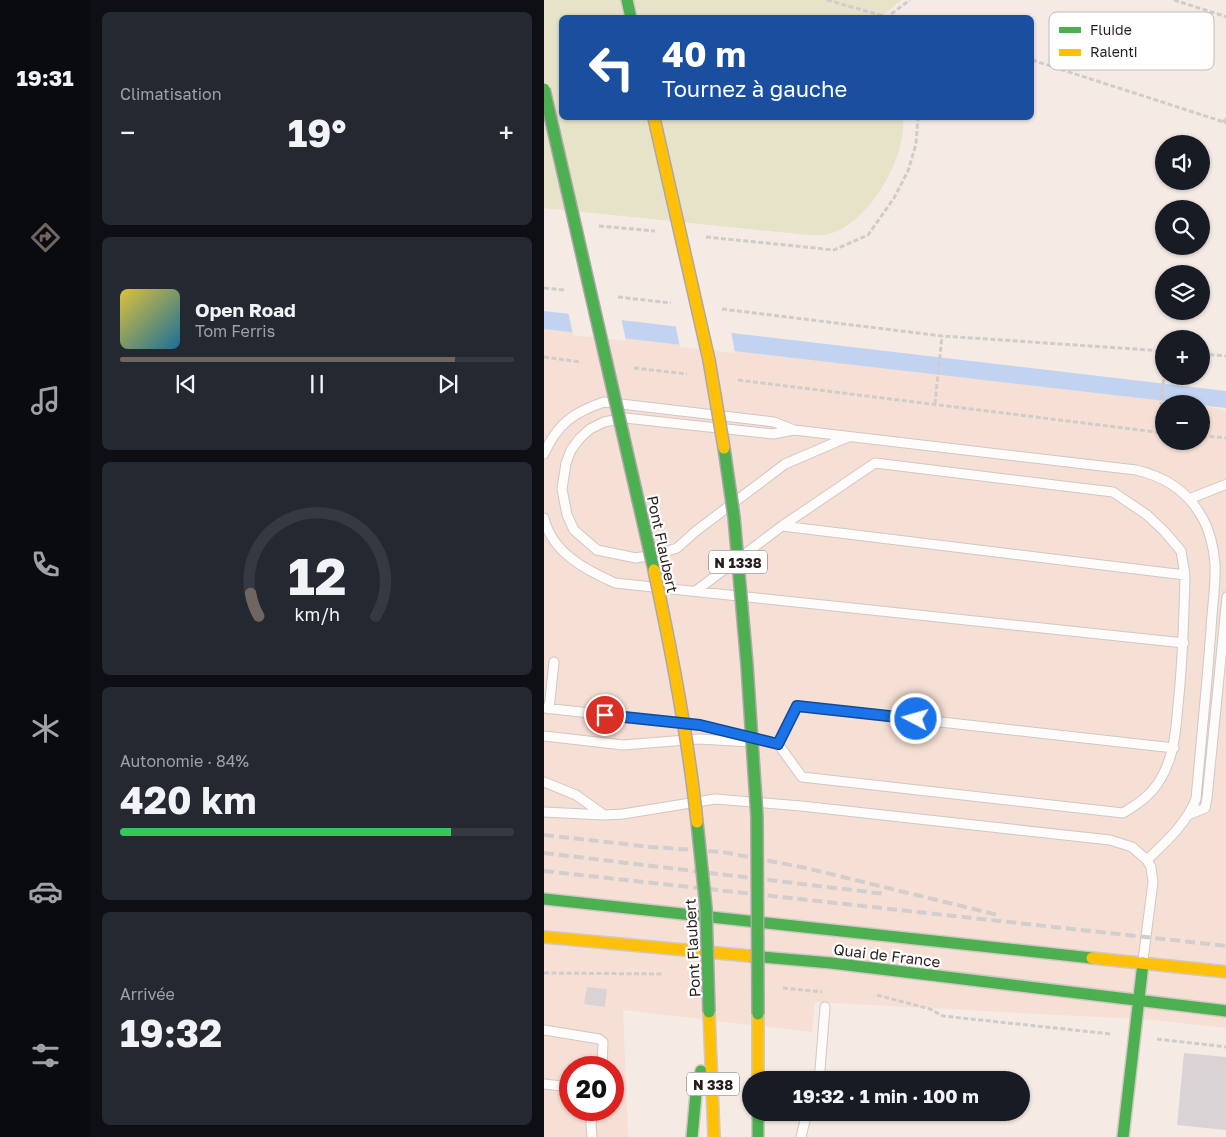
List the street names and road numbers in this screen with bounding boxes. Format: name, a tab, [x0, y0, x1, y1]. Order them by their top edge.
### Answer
street label: Pont Flaubert	[644, 494, 682, 594]
road number: N 1338	[709, 550, 767, 574]
street label: Pont Flaubert	[680, 898, 704, 998]
street label: Quai de France	[833, 940, 942, 971]
road number: N 338	[687, 1072, 739, 1096]

